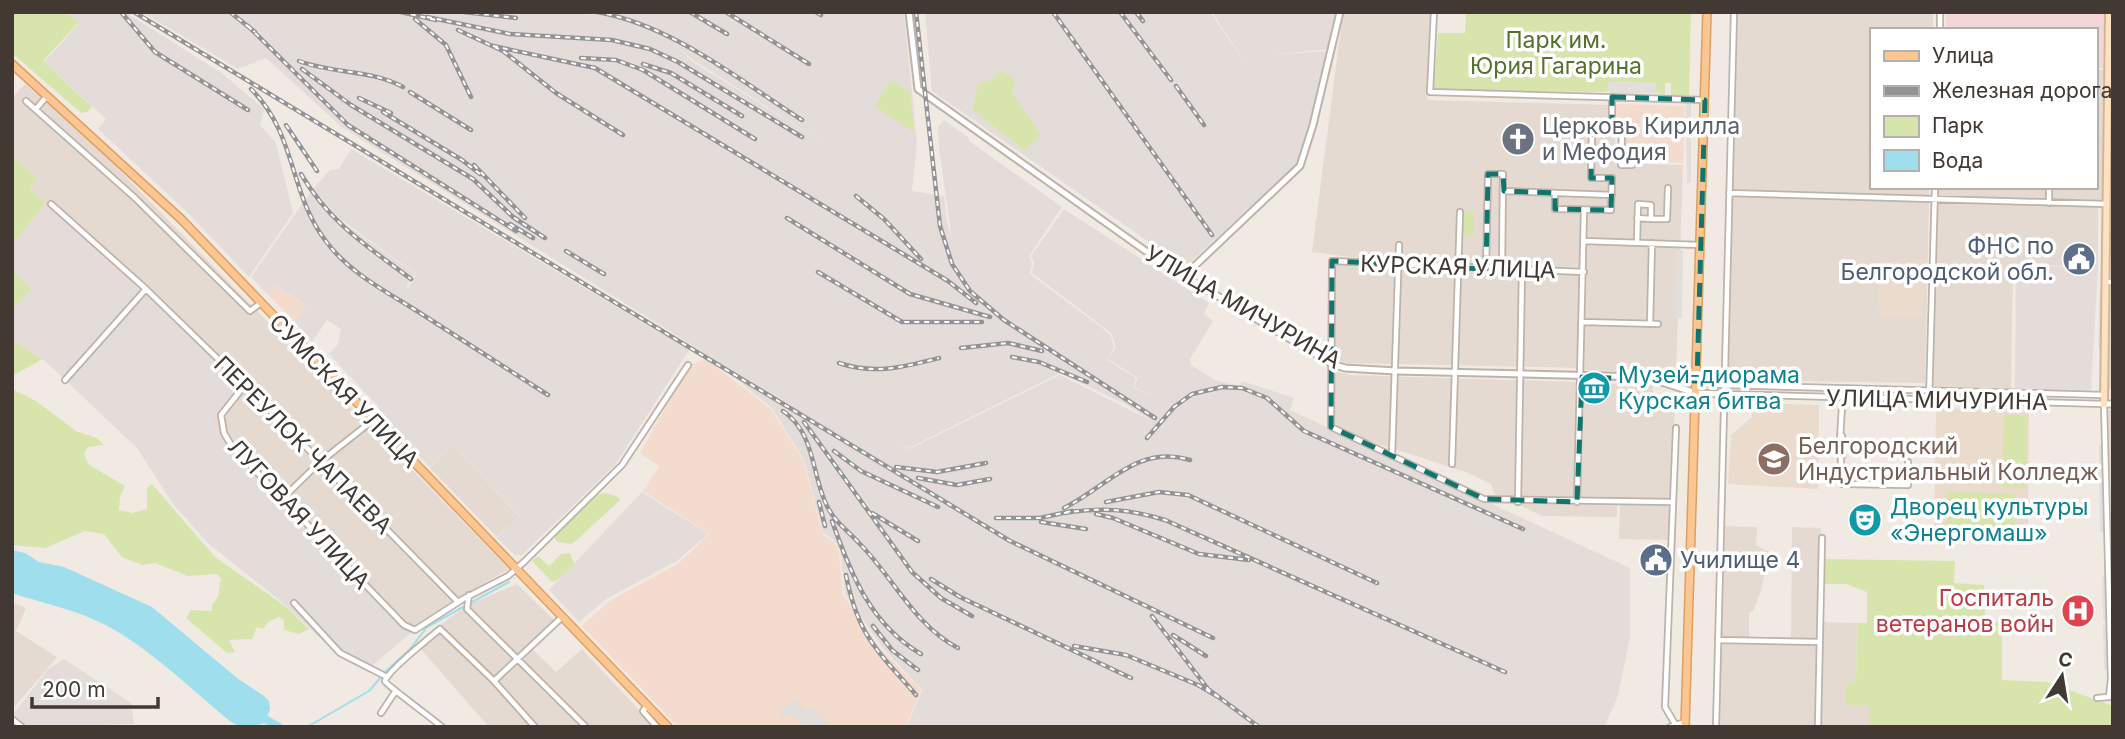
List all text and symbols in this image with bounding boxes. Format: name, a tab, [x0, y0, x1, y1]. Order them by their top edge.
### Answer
park label: Парк им. Юрия Гагарина	[1470, 26, 1642, 80]
legend	[1870, 28, 2097, 189]
text: Улица	[1932, 43, 1994, 68]
text: Железная дорога	[1932, 78, 2112, 103]
place label: Церковь Кирилла и Мефодия	[1542, 112, 1740, 166]
text: Парк	[1932, 113, 1984, 138]
church icon: Церковь Кирилла и Мефодия	[1499, 120, 1537, 158]
text: Вода	[1932, 148, 1983, 173]
place label: ФНС по Белгородской обл.	[1841, 232, 2054, 286]
street label: УЛИЦА МИЧУРИНА	[1140, 239, 1346, 375]
public building icon: ФНС по Белгородской обл.	[2060, 240, 2098, 278]
street label: КУРСКАЯ УЛИЦА	[1360, 250, 1556, 284]
street label: СУМСКАЯ УЛИЦА	[263, 308, 425, 474]
street label: ПЕРЕУЛОК ЧАПАЕВА	[208, 350, 398, 540]
place label: Музей-диорама Курская битва	[1618, 361, 1800, 415]
museum icon: Музей-диорама Курская битва	[1575, 369, 1613, 407]
street label: УЛИЦА МИЧУРИНА	[1826, 384, 2048, 416]
place label: Белгородский Индустриальный Колледж	[1798, 432, 2099, 486]
street label: ЛУГОВАЯ УЛИЦА	[222, 433, 376, 595]
school or university icon: Белгородский Индустриальный Колледж	[1755, 440, 1793, 478]
place label: Дворец культуры «Энергомаш»	[1890, 493, 2088, 547]
theatre icon: Дворец культуры «Энергомаш»	[1846, 501, 1884, 539]
public building icon: Училище 4	[1637, 541, 1675, 579]
place label: Училище 4	[1680, 546, 1800, 574]
place label: Госпиталь ветеранов войн	[1876, 584, 2054, 638]
hospital icon: Госпиталь ветеранов войн	[2059, 592, 2097, 630]
north arrow	[2027, 641, 2097, 711]
text: С	[2056, 647, 2075, 673]
scale bar	[32, 666, 158, 710]
text: 200 m	[42, 677, 106, 702]

